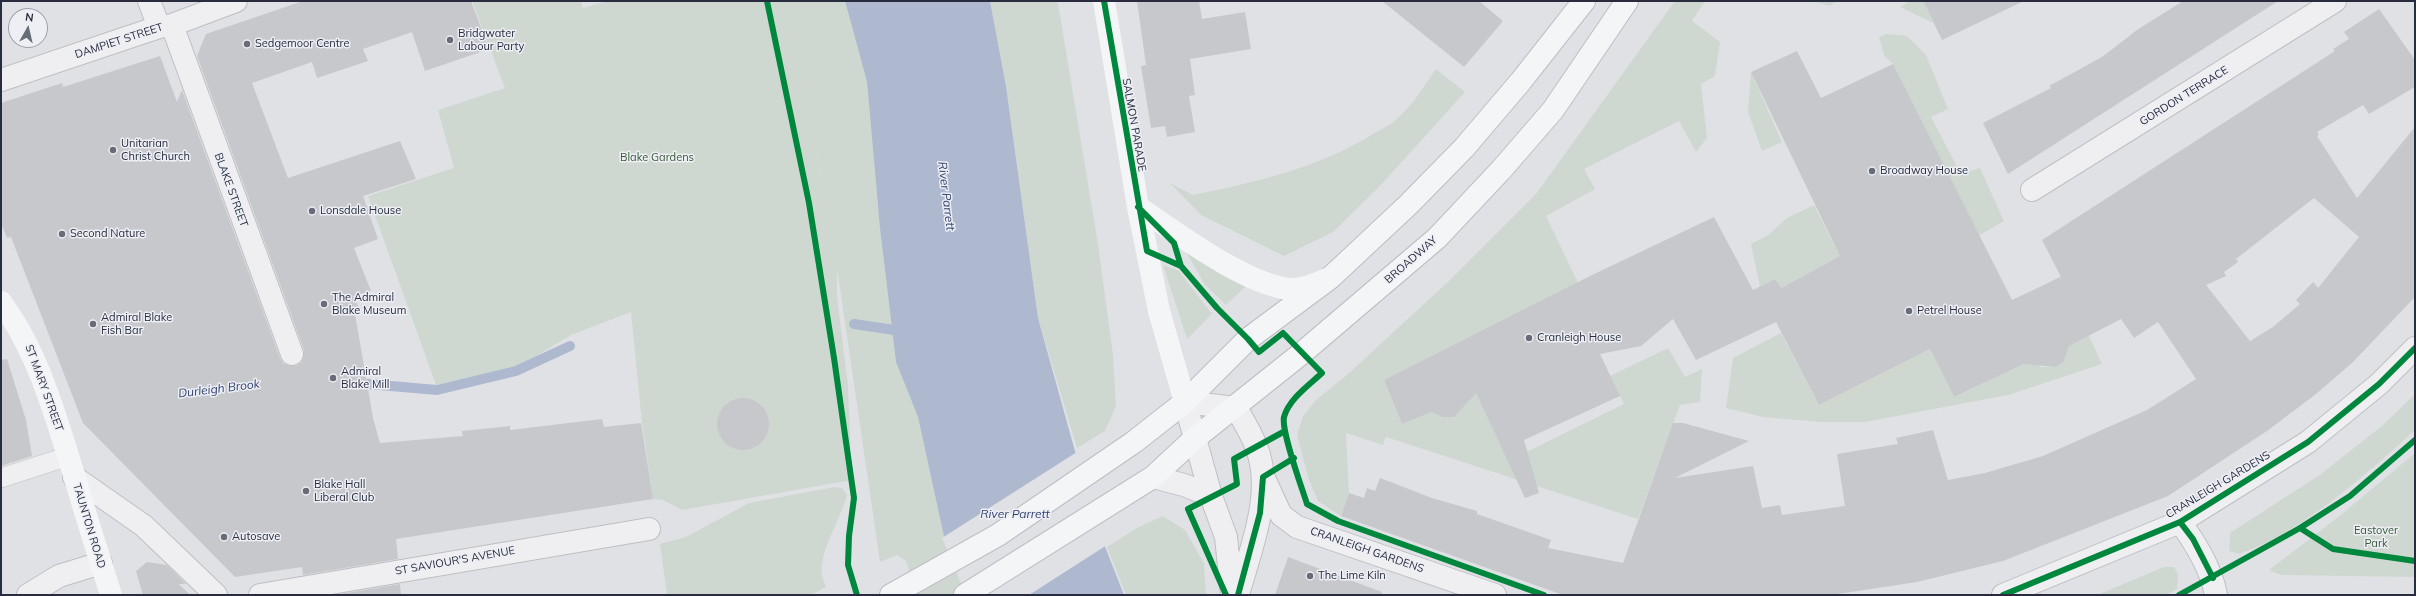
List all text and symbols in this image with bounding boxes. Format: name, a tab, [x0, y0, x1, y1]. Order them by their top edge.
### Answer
north arrow	[8, 8, 48, 48]
text: N	[24, 10, 35, 25]
street label: DAMPIET STREET	[73, 21, 165, 61]
place label: Bridgwater Labour Party	[458, 27, 524, 53]
marker: Bridgwater Labour Party	[445, 35, 455, 45]
place label: Sedgemoor Centre	[255, 37, 349, 51]
marker: Sedgemoor Centre	[242, 39, 252, 49]
street label: GORDON TERRACE	[2137, 63, 2231, 129]
street label: SALMON PARADE	[1119, 77, 1149, 173]
place label: Unitarian Christ Church	[121, 137, 190, 163]
marker: Unitarian Christ Church	[108, 145, 118, 155]
street label: BLAKE STREET	[211, 151, 251, 229]
park label: Blake Gardens	[620, 151, 694, 165]
water label: River Parrett	[935, 161, 957, 231]
place label: Broadway House	[1880, 164, 1968, 178]
marker: Broadway House	[1867, 166, 1877, 176]
place label: Lonsdale House	[320, 204, 401, 218]
marker: Lonsdale House	[307, 206, 317, 216]
place label: Second Nature	[70, 227, 145, 241]
marker: Second Nature	[57, 229, 67, 239]
street label: BROADWAY	[1382, 234, 1440, 286]
place label: The Admiral Blake Museum	[332, 291, 406, 317]
marker: The Admiral Blake Museum	[319, 299, 329, 309]
place label: Petrel House	[1917, 304, 1982, 318]
marker: Petrel House	[1904, 306, 1914, 316]
place label: Admiral Blake Fish Bar	[101, 311, 172, 337]
marker: Admiral Blake Fish Bar	[88, 319, 98, 329]
place label: Cranleigh House	[1537, 331, 1621, 345]
marker: Cranleigh House	[1524, 333, 1534, 343]
street label: ST MARY STREET	[22, 343, 66, 433]
place label: Admiral Blake Mill	[341, 365, 389, 391]
marker: Admiral Blake Mill	[328, 373, 338, 383]
water label: Durleigh Brook	[177, 377, 261, 401]
street label: CRANLEIGH GARDENS	[2163, 449, 2273, 521]
place label: Blake Hall Liberal Club	[314, 478, 374, 504]
street label: TAUNTON ROAD	[70, 482, 108, 570]
marker: Blake Hall Liberal Club	[301, 486, 311, 496]
water label: River Parrett	[980, 507, 1050, 521]
street label: CRANLEIGH GARDENS	[1308, 524, 1426, 576]
park label: Eastover Park	[2354, 524, 2398, 550]
place label: Autosave	[232, 530, 280, 544]
marker: Autosave	[219, 532, 229, 542]
street label: ST SAVIOUR'S AVENUE	[394, 544, 516, 578]
place label: The Lime Kiln	[1318, 569, 1386, 583]
marker: The Lime Kiln	[1305, 571, 1315, 581]

